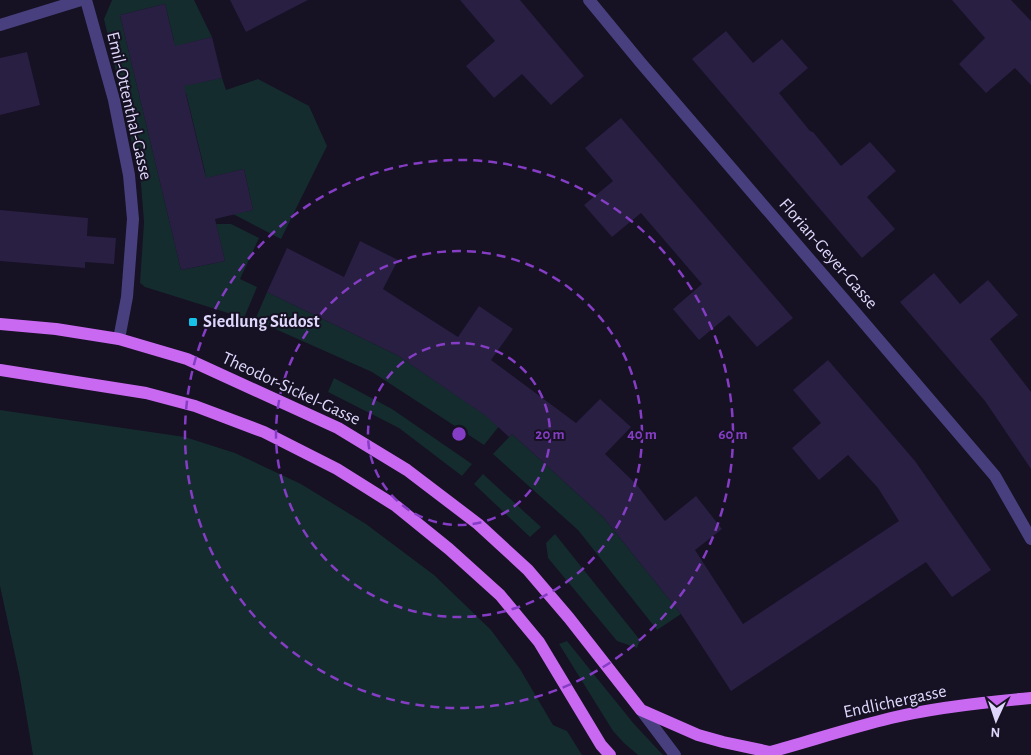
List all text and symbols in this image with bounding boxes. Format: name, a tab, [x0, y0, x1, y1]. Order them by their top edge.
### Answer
street label: Emil-Ottenthal-Gasse	[103, 30, 155, 182]
street label: Florian-Geyer-Gasse	[775, 195, 881, 313]
place label: Siedlung Südost	[203, 313, 320, 331]
marker: Siedlung Südost	[187, 316, 199, 328]
street label: Theodor-Sickel-Gasse	[219, 349, 363, 429]
centre of rings	[450, 425, 468, 443]
text: 20 m	[535, 427, 565, 442]
text: 40 m	[627, 427, 657, 442]
text: 60 m	[718, 427, 748, 442]
street label: Endlichergasse	[842, 682, 948, 722]
north arrow	[971, 695, 1021, 745]
text: N	[990, 725, 1001, 739]

